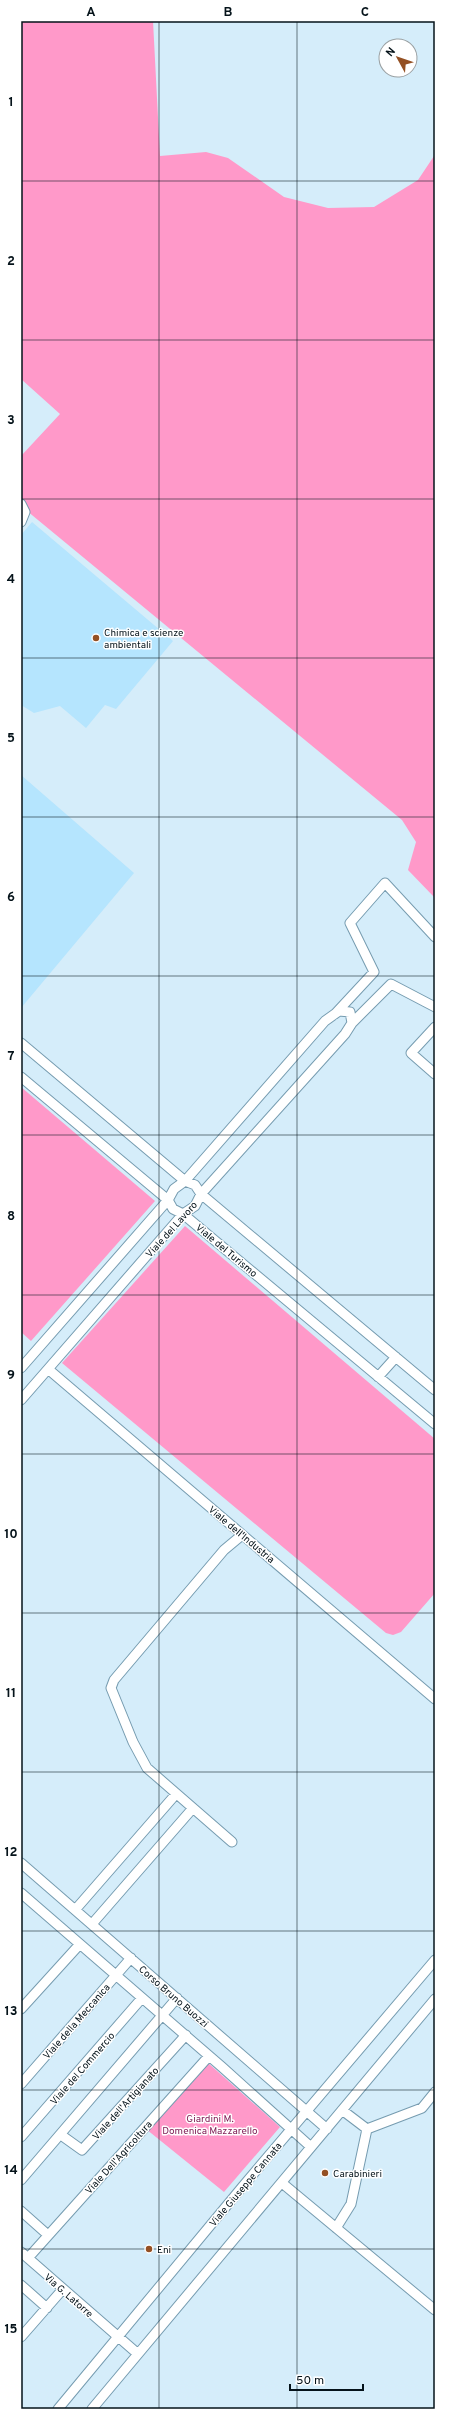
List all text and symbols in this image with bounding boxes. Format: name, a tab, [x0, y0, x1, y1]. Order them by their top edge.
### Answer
text: A	[86, 5, 96, 21]
text: B	[224, 5, 233, 21]
text: C	[361, 5, 369, 21]
north arrow	[378, 38, 418, 78]
text: N	[383, 45, 399, 60]
text: 1	[8, 95, 14, 111]
text: 2	[7, 254, 15, 270]
text: 3	[7, 413, 15, 429]
text: 4	[7, 572, 15, 588]
place label: Chimica e scienze ambientali	[104, 627, 183, 652]
marker: Chimica e scienze ambientali	[91, 633, 101, 643]
text: 5	[7, 731, 15, 747]
text: 6	[7, 890, 15, 906]
text: 7	[8, 1049, 15, 1065]
street label: Viale del Lavoro	[143, 1199, 201, 1261]
text: 8	[7, 1209, 15, 1225]
street label: Viale del Turismo	[192, 1222, 260, 1281]
text: 9	[7, 1368, 15, 1384]
street label: Viale dell'Industria	[205, 1504, 277, 1567]
text: 10	[4, 1527, 18, 1543]
text: 11	[6, 1686, 16, 1702]
text: 12	[4, 1845, 18, 1861]
street label: Corso Bruno Buozzi	[135, 1963, 211, 2031]
street label: Viale della Meccanica	[41, 1982, 113, 2062]
text: 13	[5, 2004, 18, 2020]
street label: Viale del Commercio	[48, 2030, 119, 2108]
street label: Viale dell'Artigianato	[90, 2065, 163, 2143]
park label: Giardini M. Domenica Mazzarello	[162, 2113, 258, 2138]
street label: Viale Dell'Agricoltura	[83, 2119, 156, 2197]
street label: Viale Giuseppe Cannata	[207, 2140, 285, 2230]
text: 14	[4, 2163, 18, 2179]
marker: Carabinieri	[320, 2168, 330, 2178]
place label: Carabinieri	[333, 2168, 382, 2181]
marker: Eni	[144, 2244, 154, 2254]
place label: Eni	[157, 2244, 171, 2257]
street label: Via G. Latorre	[41, 2271, 95, 2321]
text: 15	[4, 2322, 18, 2338]
scale bar	[290, 2366, 363, 2392]
text: 50 m	[296, 2373, 324, 2389]

